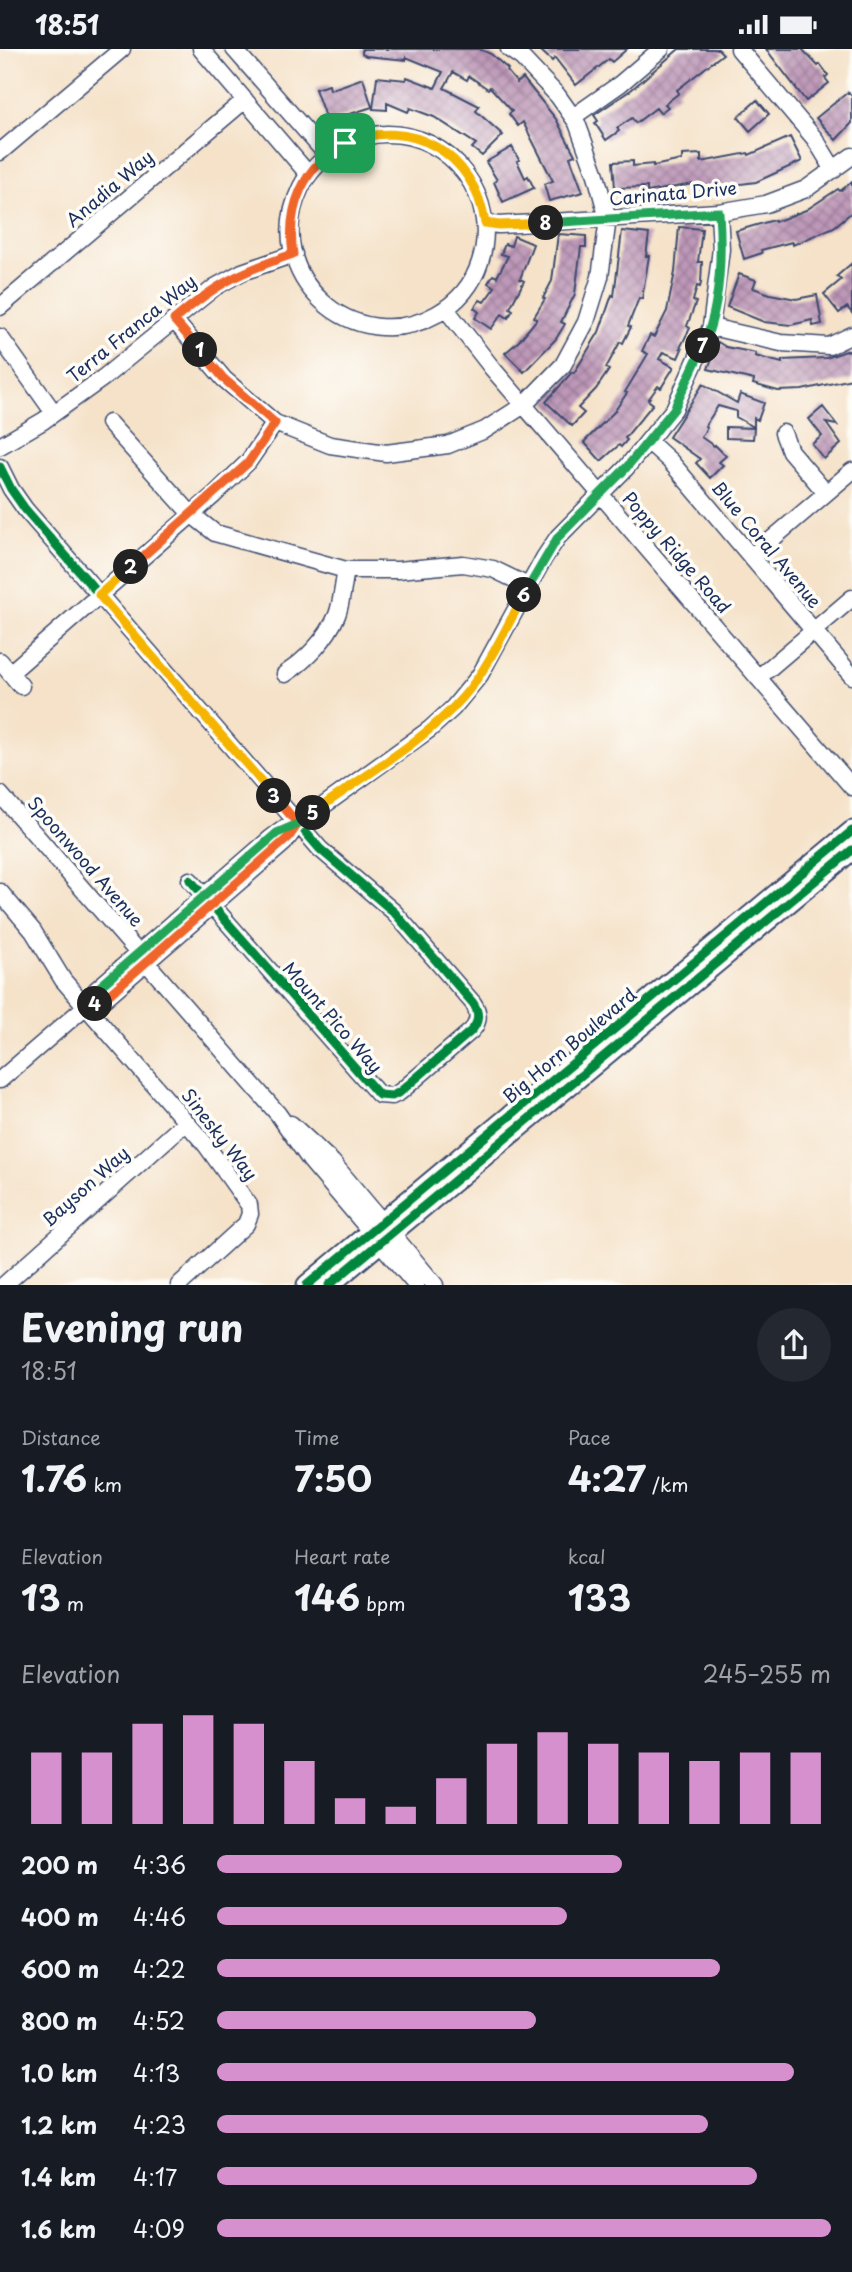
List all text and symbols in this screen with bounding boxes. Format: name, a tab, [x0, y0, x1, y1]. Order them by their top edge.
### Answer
text: 18:51	[35, 5, 99, 44]
pin	[315, 113, 375, 173]
icon: arrive	[326, 124, 364, 162]
street label: Anadia Way	[59, 143, 159, 233]
street label: Carinata Drive	[608, 173, 738, 212]
pin: 8	[528, 205, 564, 241]
text: 8	[540, 208, 551, 236]
street label: Terra Franca Way	[61, 267, 202, 389]
pin: 7	[686, 329, 720, 363]
text: 7	[697, 331, 708, 359]
pin: 1	[182, 333, 218, 367]
text: 1	[195, 335, 204, 363]
street label: Blue Coral Avenue	[706, 475, 829, 614]
street label: Poppy Ridge Road	[616, 485, 738, 619]
pin: 2	[114, 549, 148, 585]
text: 2	[124, 552, 137, 580]
pin: 6	[506, 577, 542, 613]
text: 6	[517, 580, 530, 608]
pin: 3	[256, 779, 292, 813]
text: 3	[267, 781, 280, 809]
street label: Spoonwood Avenue	[22, 790, 150, 932]
pin: 5	[296, 795, 330, 831]
text: 5	[306, 798, 319, 826]
street label: Mount Pico Way	[277, 955, 389, 1079]
street label: Big Horn Boulevard	[496, 981, 642, 1109]
pin: 4	[78, 986, 112, 1021]
text: 4	[88, 989, 101, 1017]
street label: Sinesky Way	[176, 1082, 265, 1186]
street label: Bayson Way	[35, 1139, 135, 1232]
text: Evening run	[21, 1298, 243, 1355]
button: share	[757, 1308, 831, 1382]
text: 18:51	[21, 1353, 77, 1388]
text: Distance	[21, 1423, 101, 1451]
text: Time	[294, 1423, 339, 1451]
text: Pace	[568, 1423, 611, 1451]
text: 1.76	[21, 1451, 87, 1504]
text: 7:50	[294, 1451, 372, 1504]
text: 4:27	[568, 1451, 646, 1504]
text: km	[87, 1470, 122, 1498]
text: /km	[646, 1470, 688, 1498]
text: Elevation	[21, 1542, 103, 1570]
text: Heart rate	[294, 1542, 390, 1570]
text: kcal	[568, 1542, 606, 1570]
text: 13	[21, 1570, 61, 1623]
text: 146	[294, 1570, 360, 1623]
text: 133	[568, 1570, 631, 1623]
text: m	[61, 1589, 84, 1617]
text: bpm	[360, 1589, 406, 1617]
text: Elevation	[21, 1656, 120, 1691]
text: 245–255 m	[703, 1656, 831, 1691]
text: 200 m	[21, 1847, 98, 1882]
text: 4:36	[133, 1847, 186, 1882]
text: 400 m	[21, 1899, 99, 1934]
text: 4:46	[133, 1899, 186, 1934]
text: 600 m	[21, 1951, 99, 1986]
text: 4:22	[133, 1951, 186, 1986]
text: 800 m	[21, 2003, 98, 2038]
text: 4:52	[133, 2003, 185, 2038]
text: 1.0 km	[21, 2055, 98, 2090]
text: 4:13	[133, 2055, 180, 2090]
text: 1.2 km	[21, 2107, 97, 2142]
text: 4:23	[133, 2107, 186, 2142]
text: 1.4 km	[21, 2159, 96, 2194]
text: 4:17	[133, 2159, 177, 2194]
text: 1.6 km	[21, 2211, 96, 2246]
text: 4:09	[133, 2211, 185, 2246]

